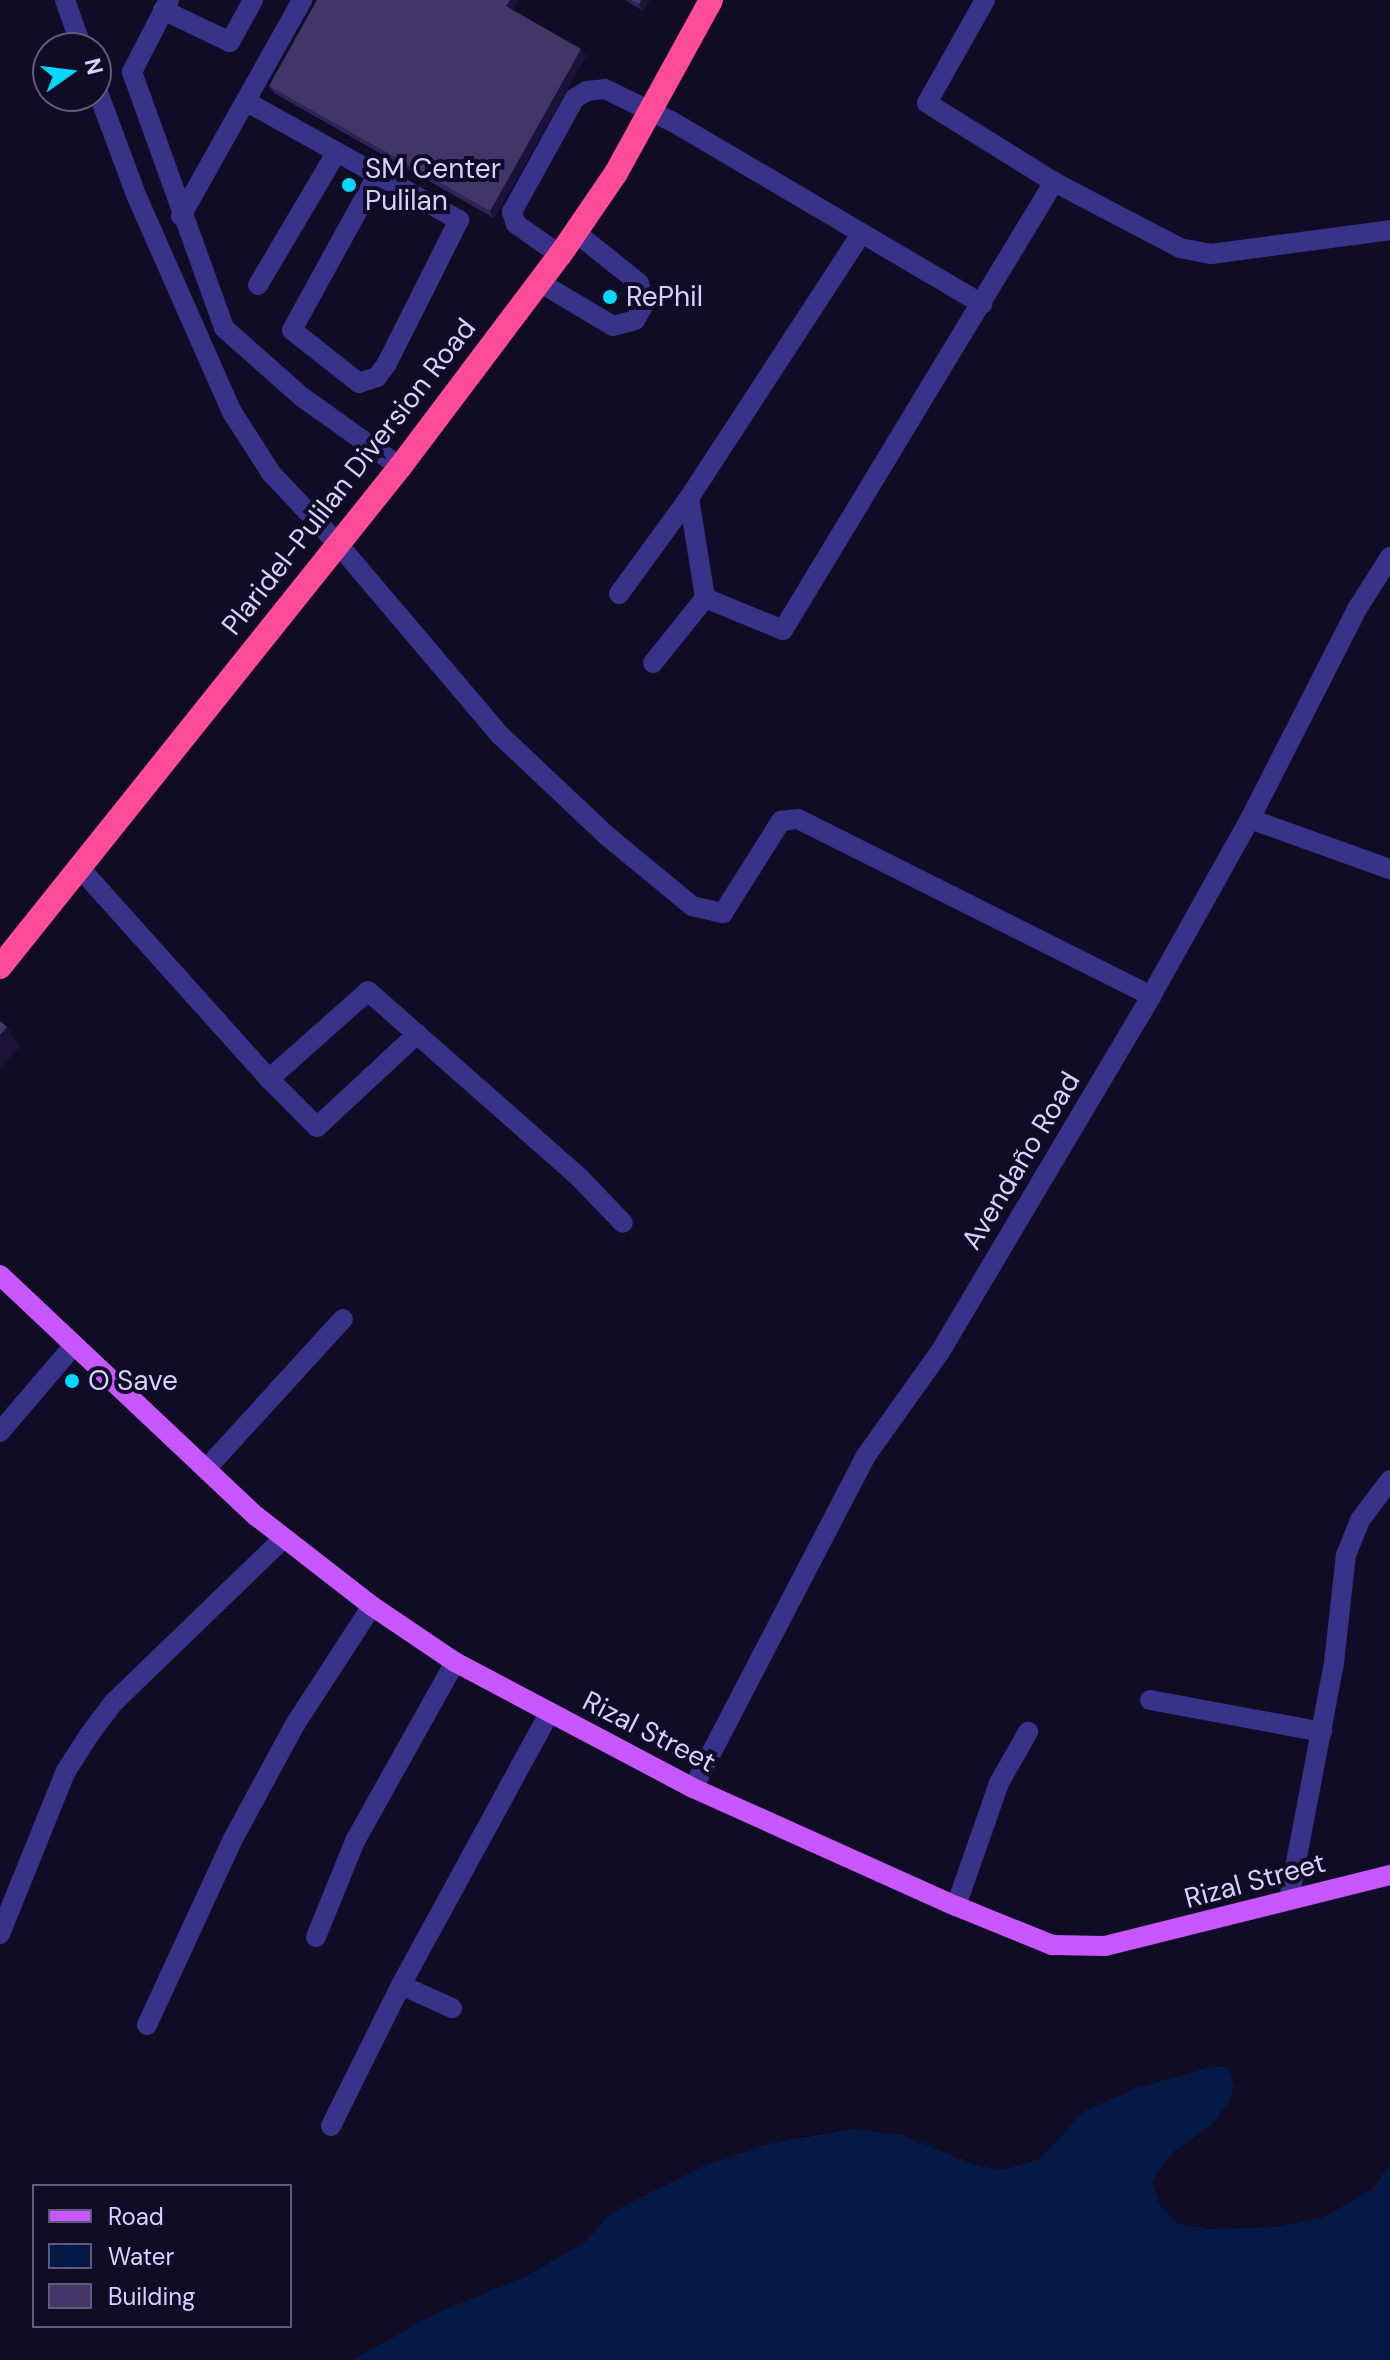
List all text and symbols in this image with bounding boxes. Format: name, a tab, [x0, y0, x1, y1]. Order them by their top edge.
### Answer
north arrow	[32, 32, 112, 112]
text: N	[78, 55, 110, 78]
place label: SM Center Pulilan	[365, 152, 501, 218]
marker: SM Center Pulilan	[340, 176, 358, 194]
place label: RePhil	[626, 280, 703, 314]
marker: RePhil	[601, 288, 619, 306]
street label: Plaridel-Pulilan Diversion Road	[215, 312, 483, 642]
street label: Avendaño Road	[955, 1066, 1087, 1256]
place label: O Save	[88, 1364, 178, 1398]
marker: O Save	[63, 1372, 81, 1390]
street label: Rizal Street	[577, 1684, 721, 1780]
street label: Rizal Street	[1181, 1846, 1329, 1916]
legend	[32, 2184, 292, 2328]
text: Road	[108, 2201, 164, 2232]
text: Water	[108, 2241, 174, 2272]
text: Building	[108, 2281, 195, 2312]

